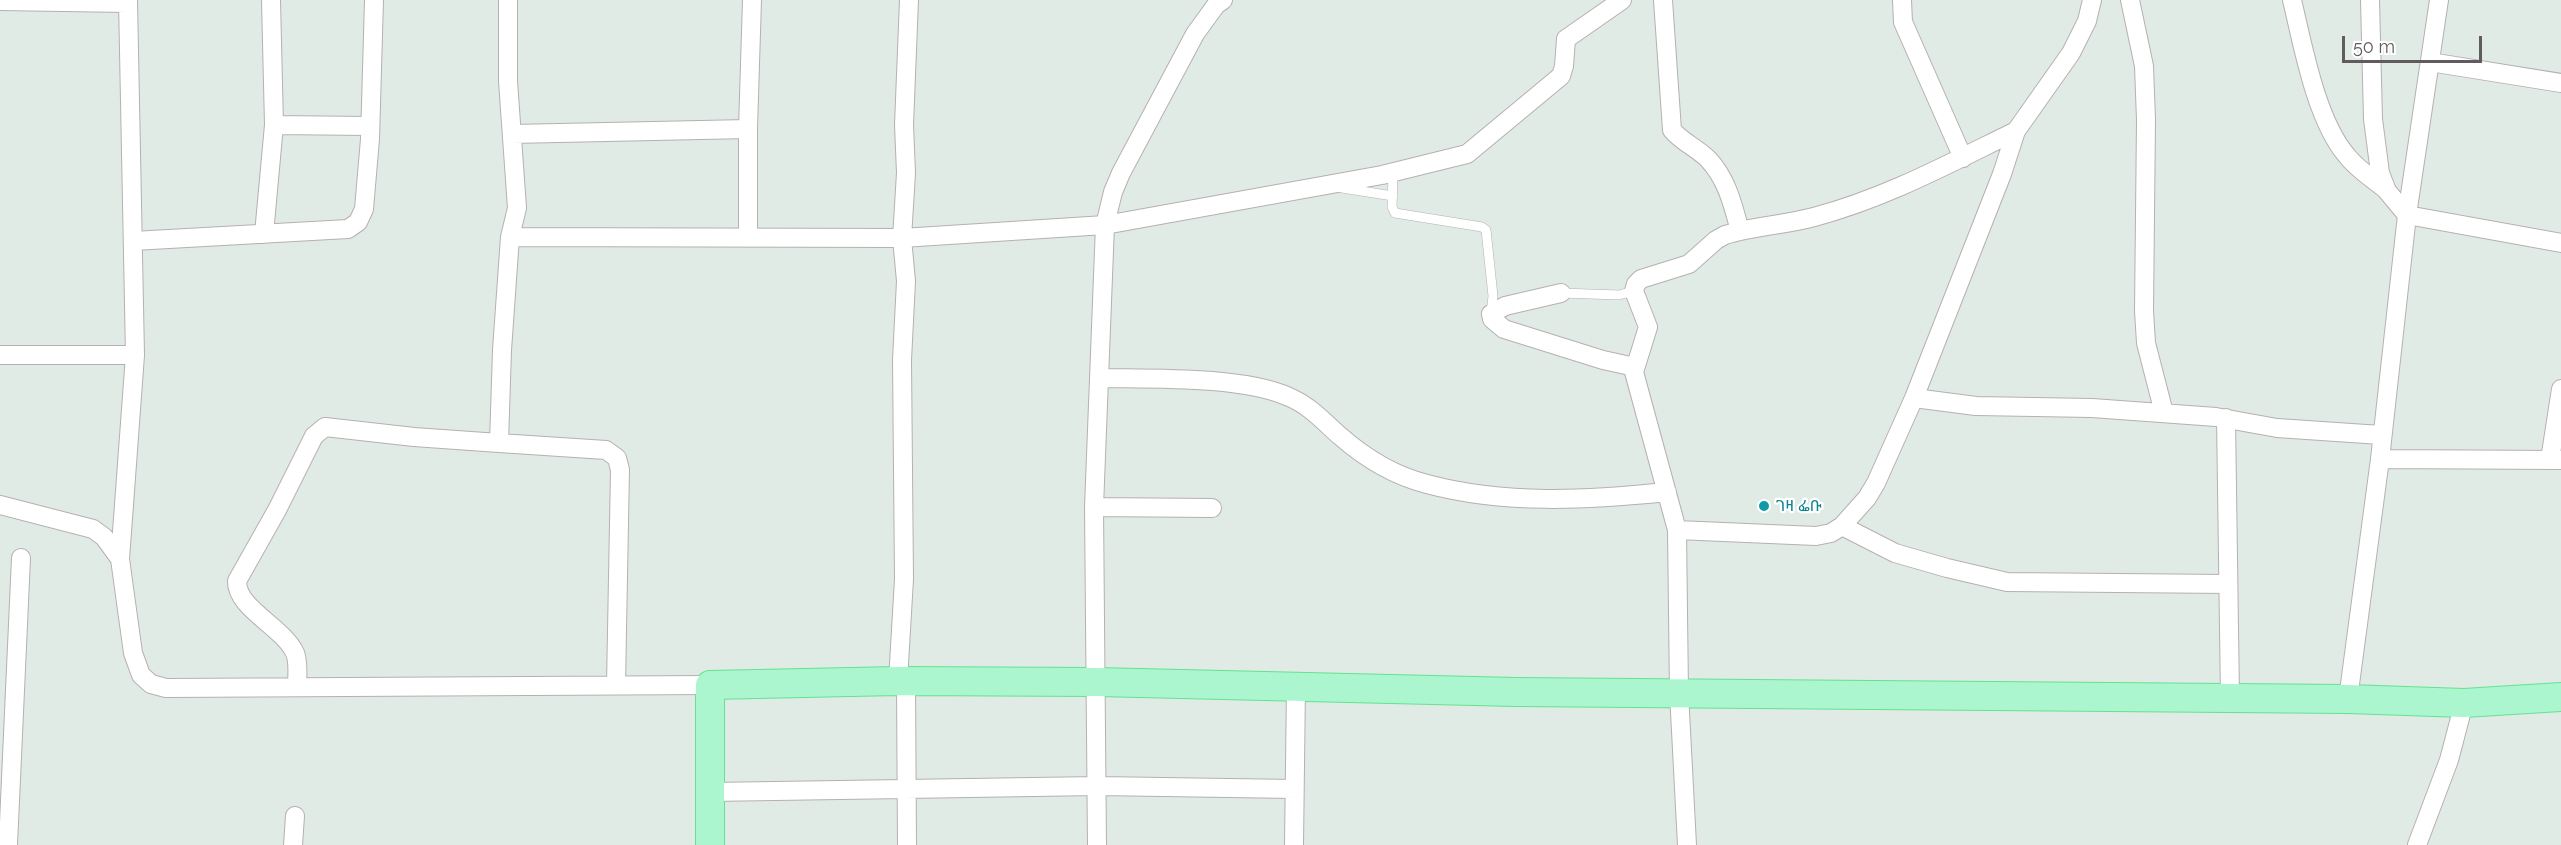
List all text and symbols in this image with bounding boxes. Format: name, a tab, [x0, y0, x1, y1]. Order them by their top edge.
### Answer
scale bar	[2345, 24, 2484, 62]
text: 50 m	[2353, 36, 2395, 57]
place label: ገዛ ፌቡ	[1776, 496, 1822, 516]
marker: ገዛ ፌቡ	[1757, 499, 1771, 513]

